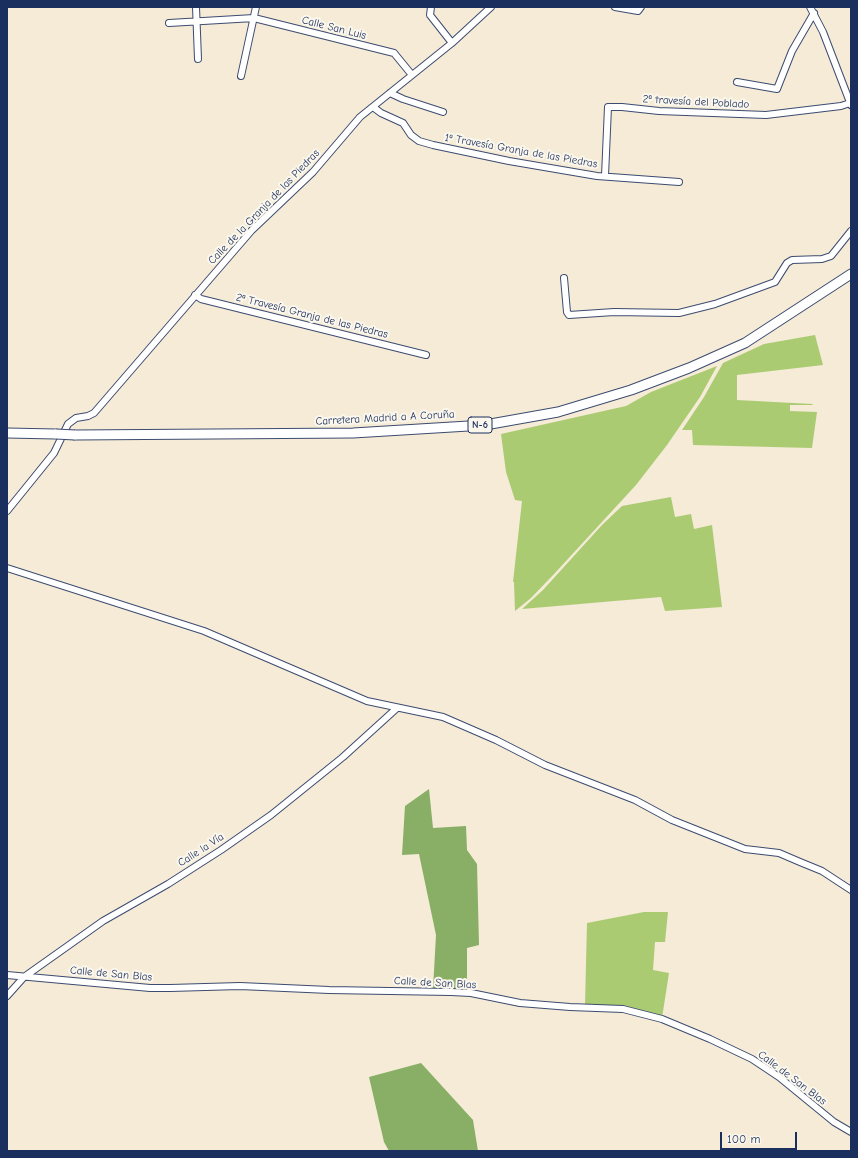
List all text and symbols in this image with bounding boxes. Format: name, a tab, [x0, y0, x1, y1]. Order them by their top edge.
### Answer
street label: Calle San Luis	[300, 14, 368, 42]
street label: 2ª travesía del Poblado	[642, 93, 750, 111]
street label: 1ª Travesía Granja de las Piedras	[444, 131, 598, 171]
street label: Calle de la Granja de las Piedras	[206, 147, 322, 267]
street label: 2ª Travesía Granja de las Piedras	[235, 291, 389, 341]
street label: Carretera Madrid a A Coruña	[315, 408, 455, 428]
road number: N-6	[468, 417, 492, 433]
street label: Calle la Vía	[175, 830, 227, 870]
street label: Calle de San Blas	[69, 964, 153, 984]
street label: Calle de San Blas	[393, 974, 477, 992]
street label: Calle de San Blas	[755, 1048, 829, 1108]
scale bar	[722, 1124, 799, 1150]
text: 100 m	[727, 1132, 760, 1146]

